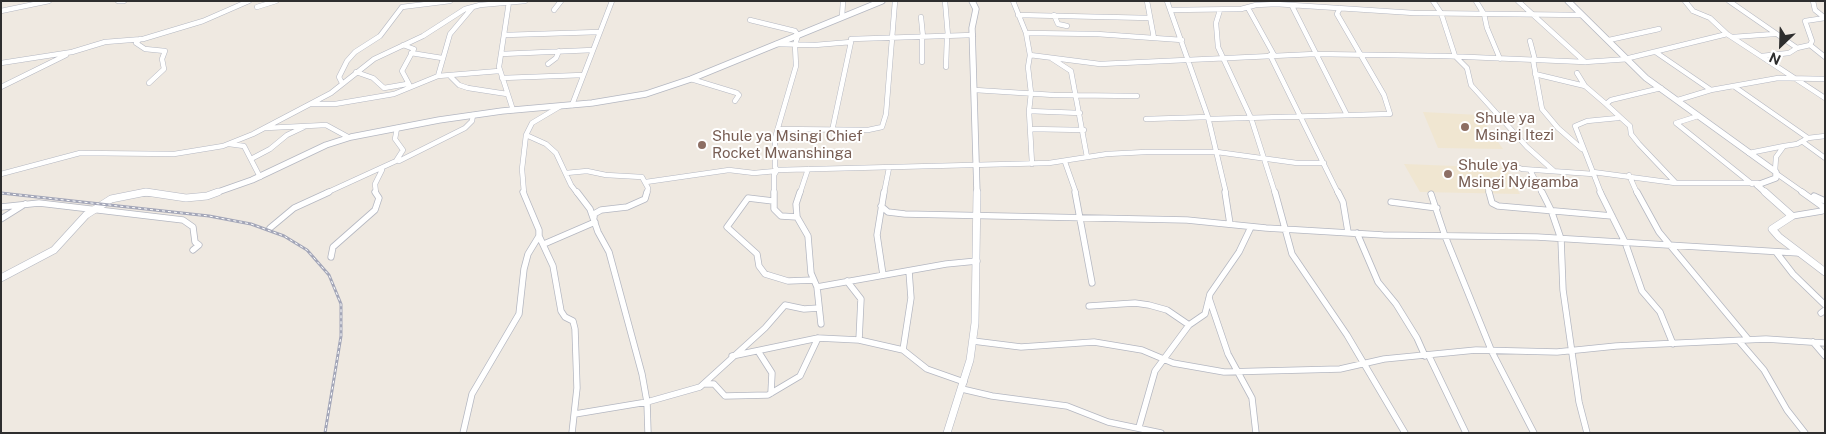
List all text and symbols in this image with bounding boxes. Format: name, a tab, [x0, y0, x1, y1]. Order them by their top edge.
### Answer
north arrow	[1756, 20, 1806, 70]
text: N	[1767, 49, 1783, 68]
place label: Shule ya Msingi Itezi	[1475, 109, 1554, 144]
marker: Shule ya Msingi Itezi	[1459, 121, 1471, 133]
place label: Shule ya Msingi Chief Rocket Mwanshinga	[712, 127, 862, 162]
marker: Shule ya Msingi Chief Rocket Mwanshinga	[696, 139, 708, 151]
place label: Shule ya Msingi Nyigamba	[1458, 156, 1579, 191]
marker: Shule ya Msingi Nyigamba	[1442, 168, 1454, 180]

